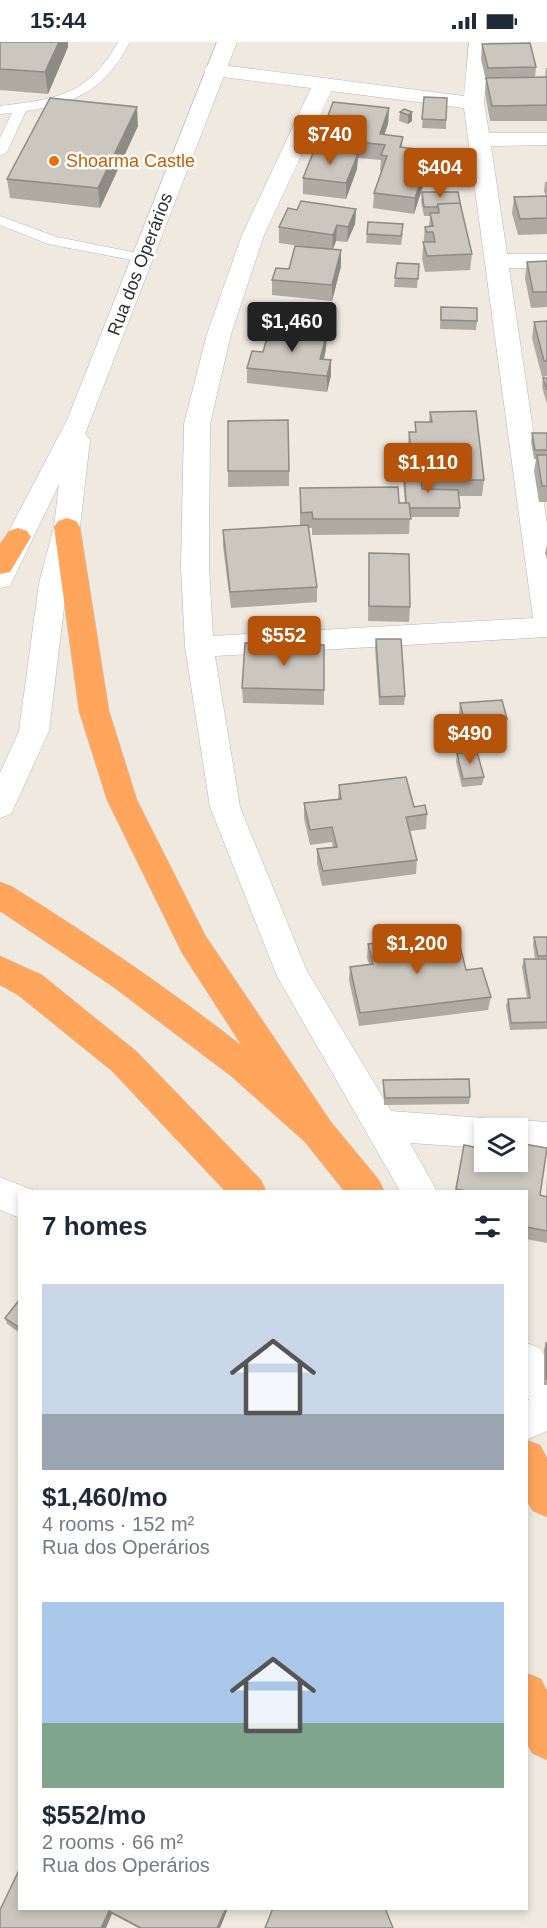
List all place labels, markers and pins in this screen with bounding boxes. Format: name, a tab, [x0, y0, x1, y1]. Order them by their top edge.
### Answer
pin: $740	[294, 115, 366, 166]
pin: $404	[404, 148, 476, 199]
place label: Shoarma Castle	[66, 151, 195, 171]
marker: Shoarma Castle	[47, 154, 61, 168]
pin: $1,460	[243, 302, 341, 353]
pin: $1,110	[379, 443, 477, 494]
pin: $552	[248, 616, 320, 667]
pin: $490	[434, 714, 506, 765]
pin: $1,200	[368, 924, 466, 975]

